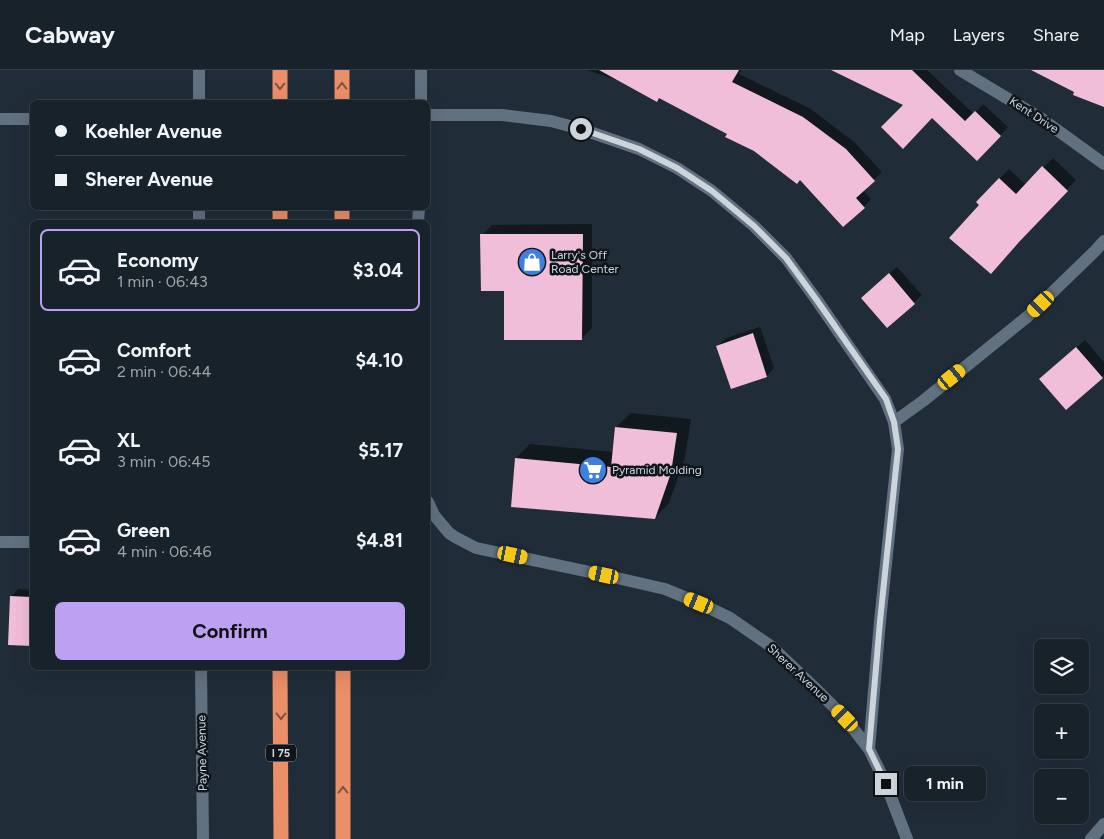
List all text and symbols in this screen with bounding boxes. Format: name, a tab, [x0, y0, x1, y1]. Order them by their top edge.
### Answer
text: Cabway	[25, 20, 115, 49]
text: Map	[890, 24, 925, 46]
text: Layers	[953, 24, 1005, 46]
text: Share	[1033, 24, 1079, 46]
one-way arrow	[337, 82, 347, 90]
one-way arrow	[275, 83, 285, 91]
street label: Kent Drive	[1007, 94, 1062, 136]
route start	[570, 118, 592, 140]
text: Koehler Avenue	[85, 120, 222, 143]
text: Sherer Avenue	[85, 168, 213, 191]
shop icon: Larry's Off Road Center	[517, 247, 547, 277]
icon: car	[57, 248, 102, 293]
place label: Larry's Off Road Center	[551, 248, 619, 276]
text: Economy	[117, 249, 199, 272]
text: $3.04	[353, 259, 403, 282]
text: 1 min · 06:43	[117, 272, 208, 291]
car	[1025, 288, 1057, 320]
icon: car	[57, 338, 102, 383]
text: Comfort	[117, 339, 192, 362]
text: $4.10	[355, 349, 403, 372]
text: 2 min · 06:44	[117, 362, 211, 381]
car	[935, 362, 968, 392]
icon: car	[57, 428, 102, 473]
text: XL	[117, 429, 140, 452]
text: $5.17	[358, 439, 403, 462]
text: 3 min · 06:45	[117, 452, 210, 471]
supermarket icon: Pyramid Molding	[578, 455, 608, 485]
place label: Pyramid Molding	[612, 463, 702, 477]
icon: car	[57, 518, 102, 563]
text: Green	[117, 519, 170, 542]
text: $4.81	[356, 529, 403, 552]
text: 4 min · 06:46	[117, 542, 211, 561]
car	[496, 545, 529, 565]
car	[587, 565, 620, 585]
car	[682, 590, 715, 616]
button: Confirm	[55, 602, 405, 660]
map controls	[1034, 639, 1089, 824]
button: layers	[1034, 639, 1089, 694]
street label: Sherer Avenue	[764, 641, 832, 705]
car	[829, 702, 860, 734]
button: +	[1034, 704, 1089, 759]
one-way arrow	[276, 712, 286, 720]
street label: Payne Avenue	[194, 714, 210, 791]
road number: I 75	[266, 744, 296, 761]
callout: 1 min	[904, 766, 986, 802]
button: −	[1034, 769, 1089, 824]
route end	[875, 773, 897, 795]
text: 1 min	[926, 774, 964, 793]
one-way arrow	[338, 786, 348, 794]

